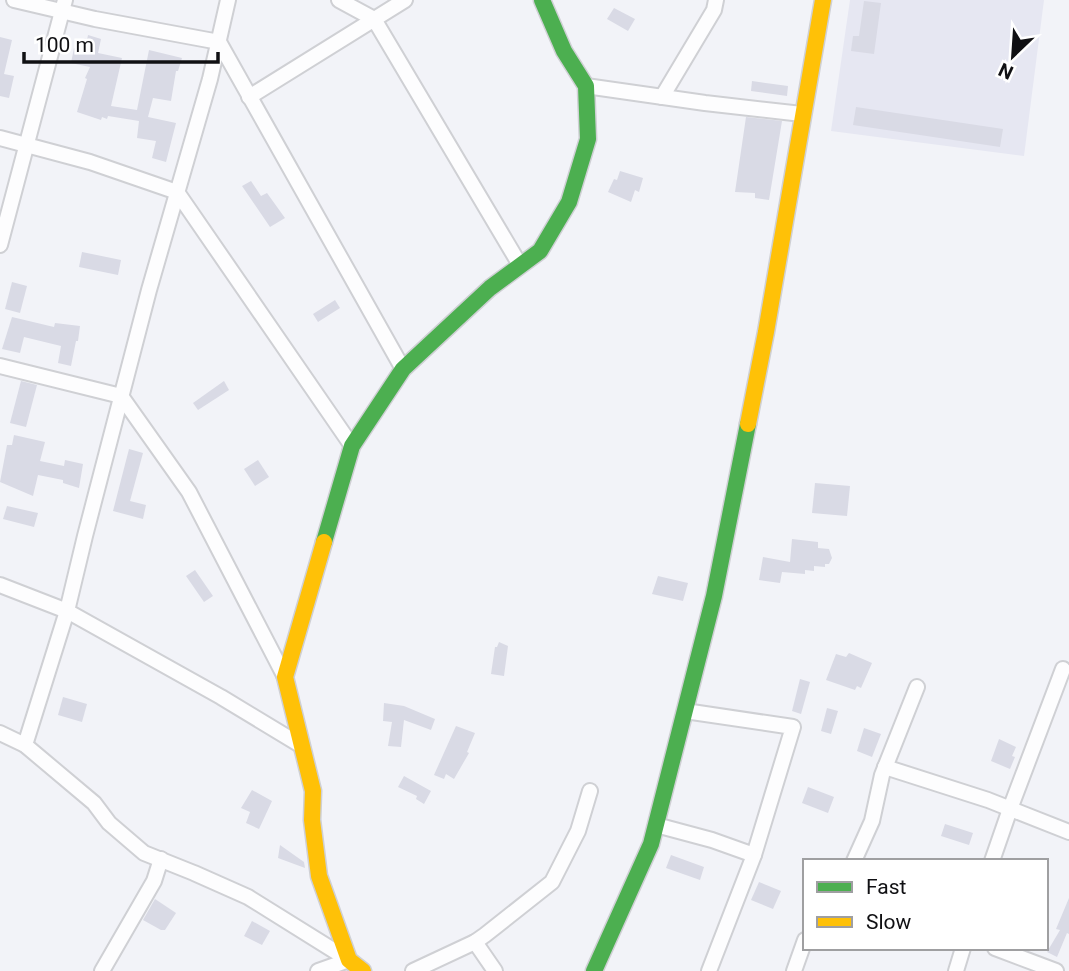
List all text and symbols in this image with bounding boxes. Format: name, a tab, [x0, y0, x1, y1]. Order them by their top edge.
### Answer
scale bar	[24, 21, 219, 65]
north arrow	[978, 21, 1048, 91]
text: 100 m	[35, 33, 94, 57]
text: N	[995, 58, 1017, 84]
legend	[803, 859, 1048, 950]
text: Fast	[866, 875, 907, 899]
text: Slow	[866, 910, 912, 934]

